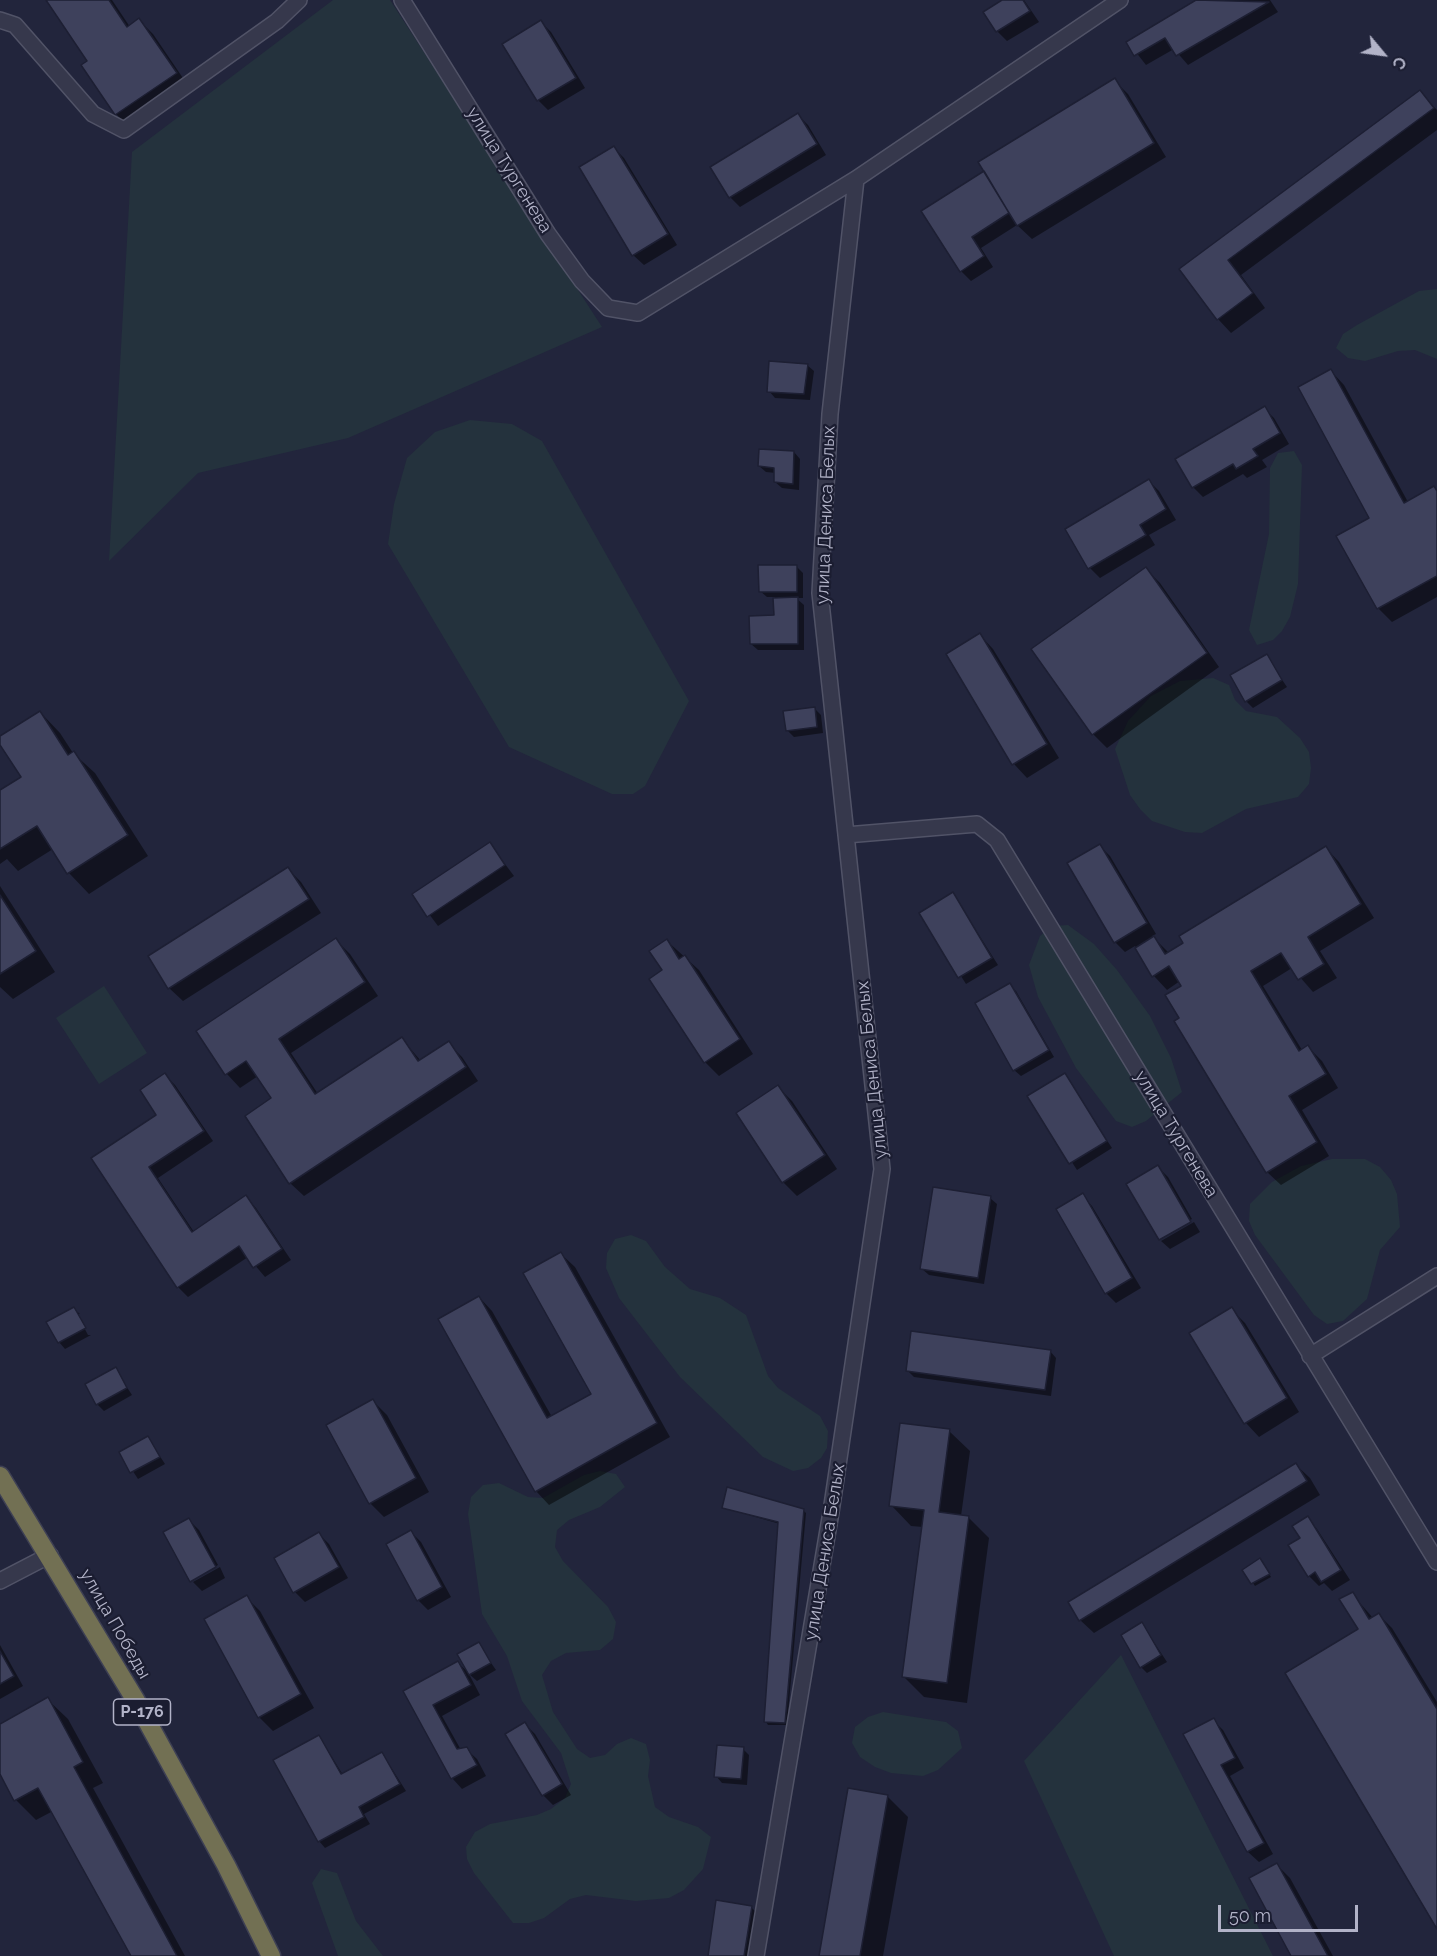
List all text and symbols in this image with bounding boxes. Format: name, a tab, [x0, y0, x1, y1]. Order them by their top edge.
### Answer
north arrow	[1353, 24, 1413, 84]
text: С	[1388, 54, 1410, 72]
street label: улица Тургенева	[462, 103, 556, 237]
street label: улица Дениса Белых	[812, 425, 840, 605]
street label: улица Дениса Белых	[852, 980, 892, 1160]
street label: улица Тургенева	[1130, 1067, 1222, 1201]
street label: улица Дениса Белых	[800, 1462, 850, 1642]
street label: улица Победы	[75, 1565, 155, 1683]
road number: Р-176	[114, 1699, 170, 1725]
scale bar	[1221, 1893, 1360, 1931]
text: 50 m	[1229, 1905, 1271, 1926]

